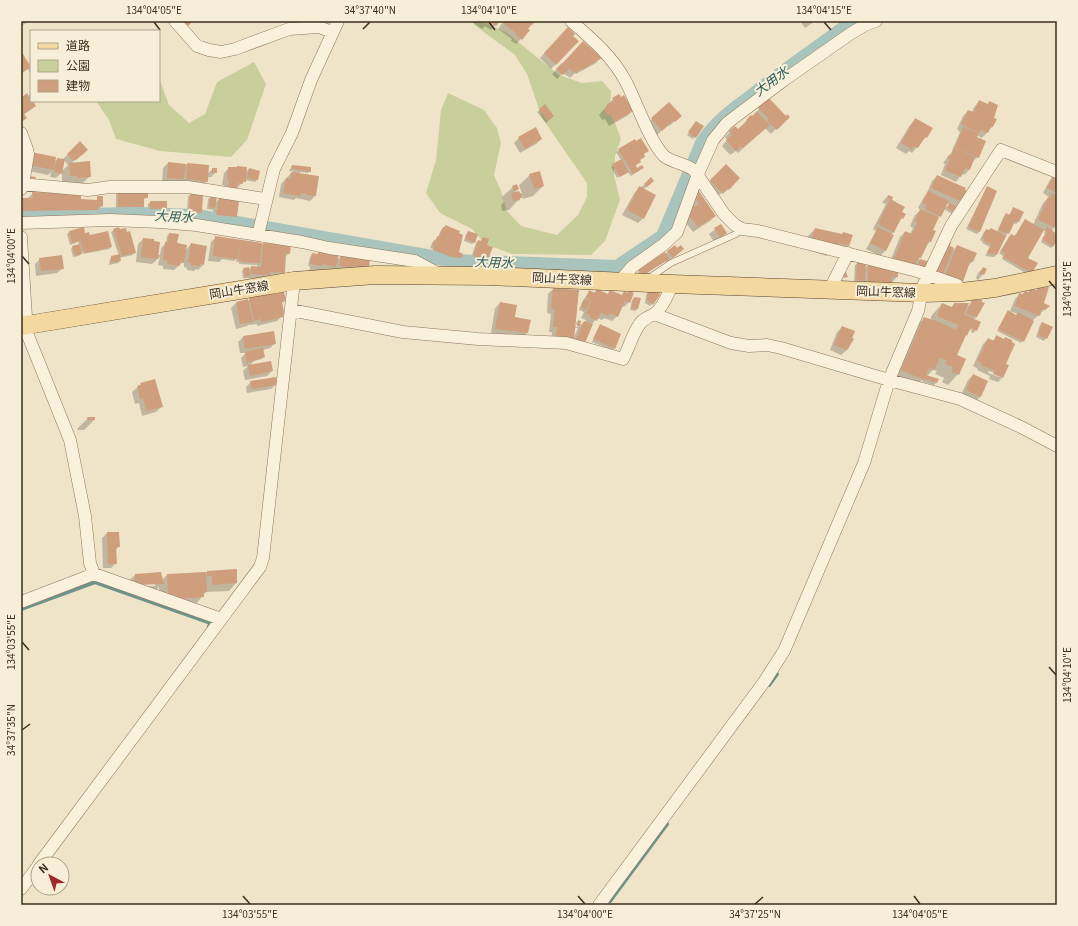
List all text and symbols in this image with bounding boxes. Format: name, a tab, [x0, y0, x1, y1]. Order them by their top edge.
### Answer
text: 134°04'05"E	[126, 2, 182, 17]
text: 34°37'40"N	[344, 2, 396, 17]
text: 134°04'10"E	[461, 2, 517, 17]
text: 134°04'15"E	[796, 2, 852, 17]
legend	[30, 30, 160, 102]
text: 道路	[66, 36, 90, 53]
text: 公園	[66, 56, 90, 73]
water label: 大用水	[749, 60, 794, 100]
text: 建物	[66, 76, 90, 93]
water label: 大用水	[154, 205, 196, 226]
text: 134°04'00"E	[3, 228, 18, 284]
water label: 大用水	[474, 251, 516, 272]
text: 134°04'15"E	[1059, 261, 1074, 317]
street label: 岡山牛窓線	[532, 267, 592, 288]
street label: 岡山牛窓線	[208, 275, 270, 302]
street label: 岡山牛窓線	[856, 281, 916, 300]
text: 134°03'55"E	[3, 614, 18, 670]
text: 134°04'10"E	[1059, 647, 1074, 703]
text: 34°37'35"N	[3, 704, 18, 756]
north arrow	[30, 856, 70, 896]
text: N	[34, 859, 51, 876]
text: 134°03'55"E	[222, 906, 278, 921]
text: 134°04'00"E	[557, 906, 613, 921]
text: 34°37'25"N	[729, 906, 781, 921]
text: 134°04'05"E	[892, 906, 948, 921]

